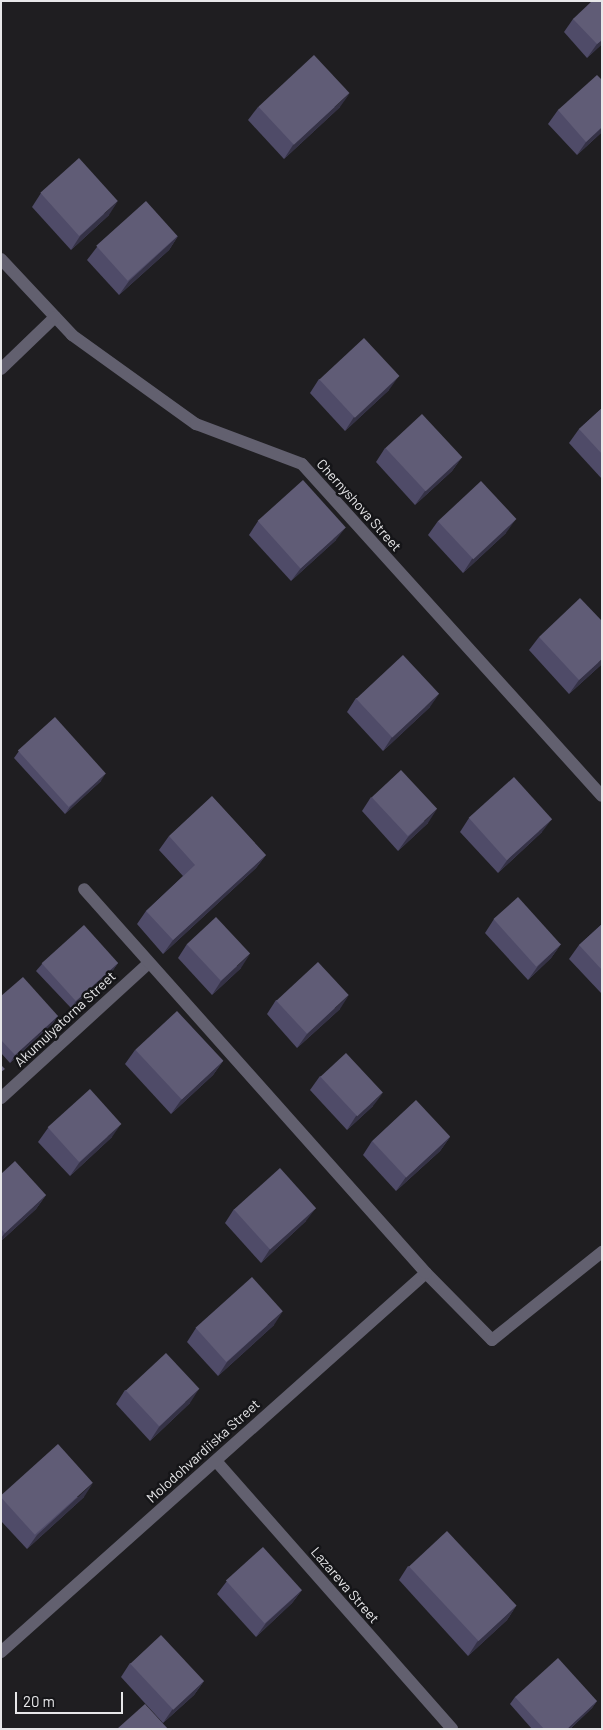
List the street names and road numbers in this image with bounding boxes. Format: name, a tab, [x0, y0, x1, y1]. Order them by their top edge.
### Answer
street label: Chernyshova Street	[313, 455, 405, 555]
street label: Akumulyatorna Street	[11, 968, 119, 1070]
street label: Molodohvardiiska Street	[143, 1396, 263, 1506]
street label: Lazareva Street	[307, 1543, 383, 1627]

